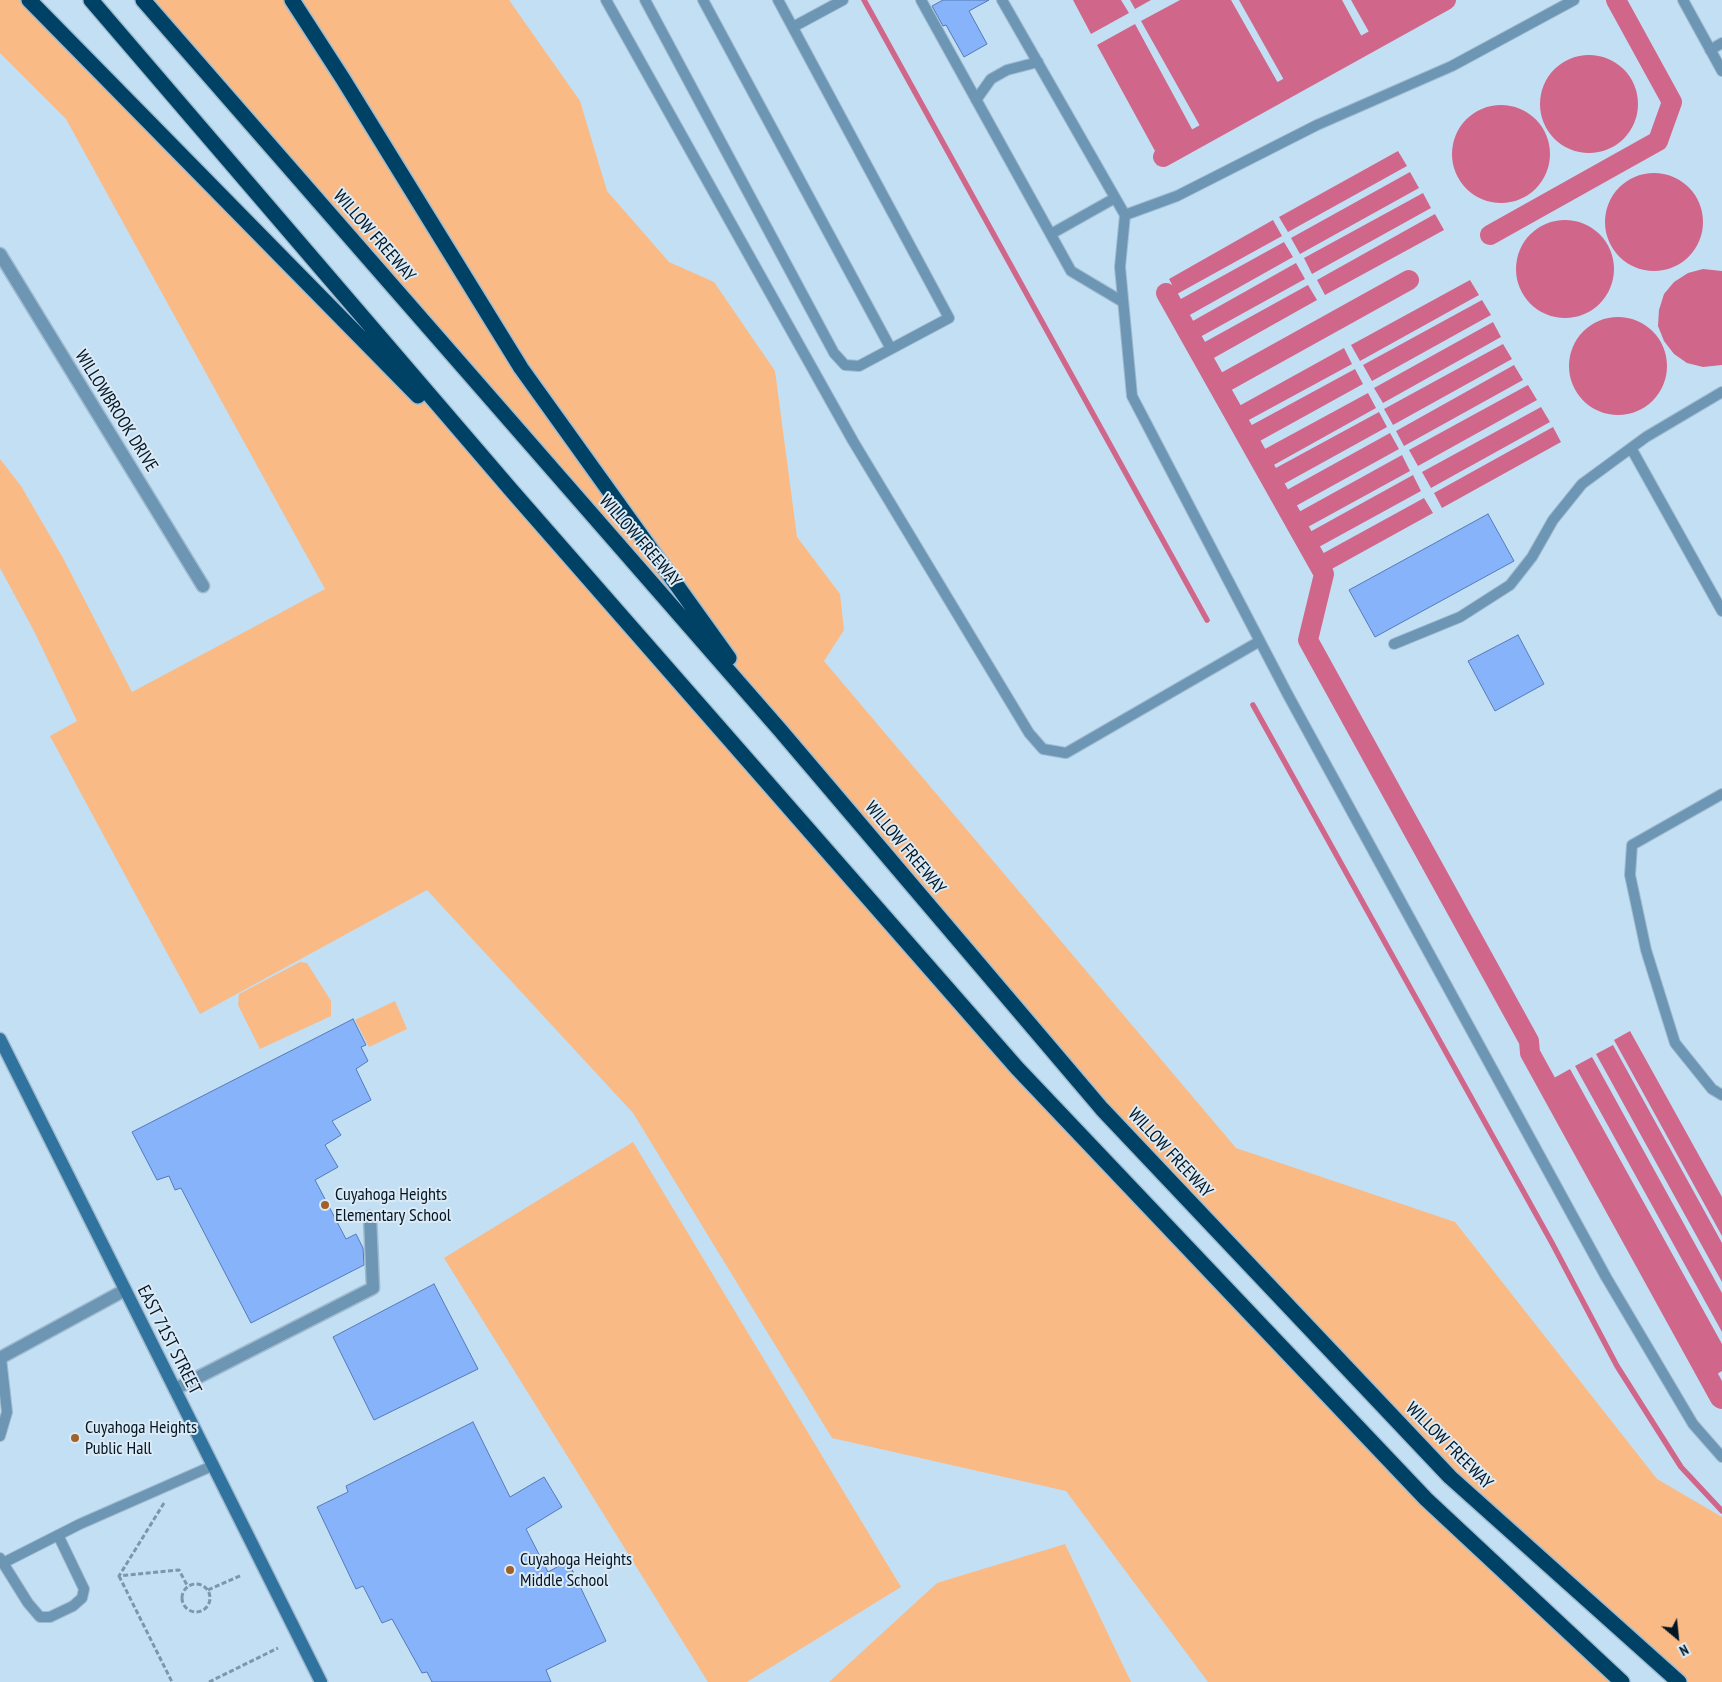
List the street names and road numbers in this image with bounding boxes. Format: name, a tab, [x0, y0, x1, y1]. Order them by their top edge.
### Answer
street label: WILLOW FREEWAY	[328, 186, 420, 286]
street label: WILLOWBROOK DRIVE	[70, 346, 162, 476]
street label: WILLOW FREEWAY	[594, 491, 686, 591]
street label: WILLOW FREEWAY	[860, 797, 950, 899]
street label: WILLOW FREEWAY	[1123, 1104, 1217, 1202]
street label: EAST 71ST STREET	[132, 1282, 206, 1398]
street label: WILLOW FREEWAY	[1401, 1398, 1497, 1494]

